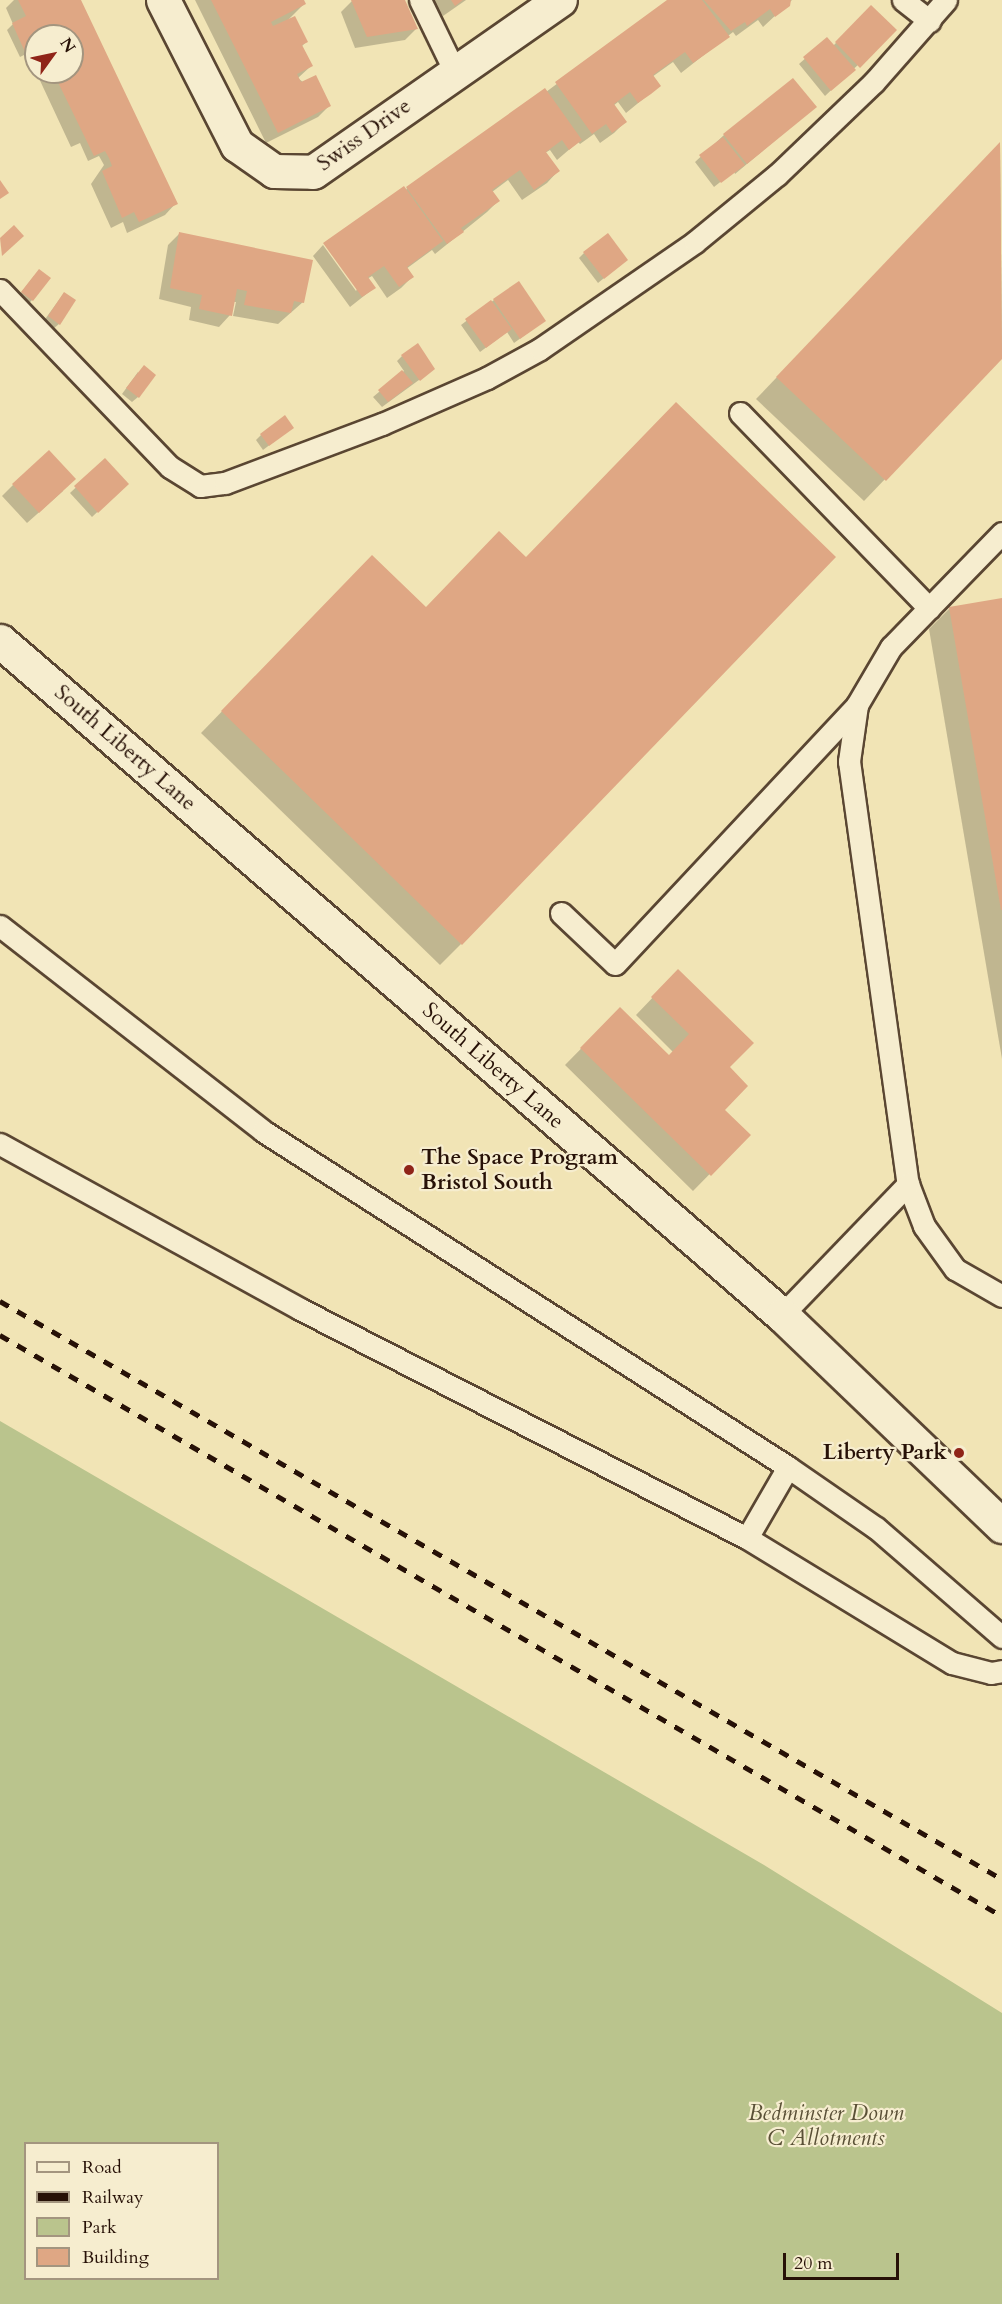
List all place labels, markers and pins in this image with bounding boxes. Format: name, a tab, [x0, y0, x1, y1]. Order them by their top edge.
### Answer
place label: The Space Program Bristol South	[421, 1144, 618, 1196]
marker: The Space Program Bristol South	[402, 1163, 416, 1177]
place label: Liberty Park	[823, 1440, 947, 1466]
marker: Liberty Park	[952, 1446, 966, 1460]

